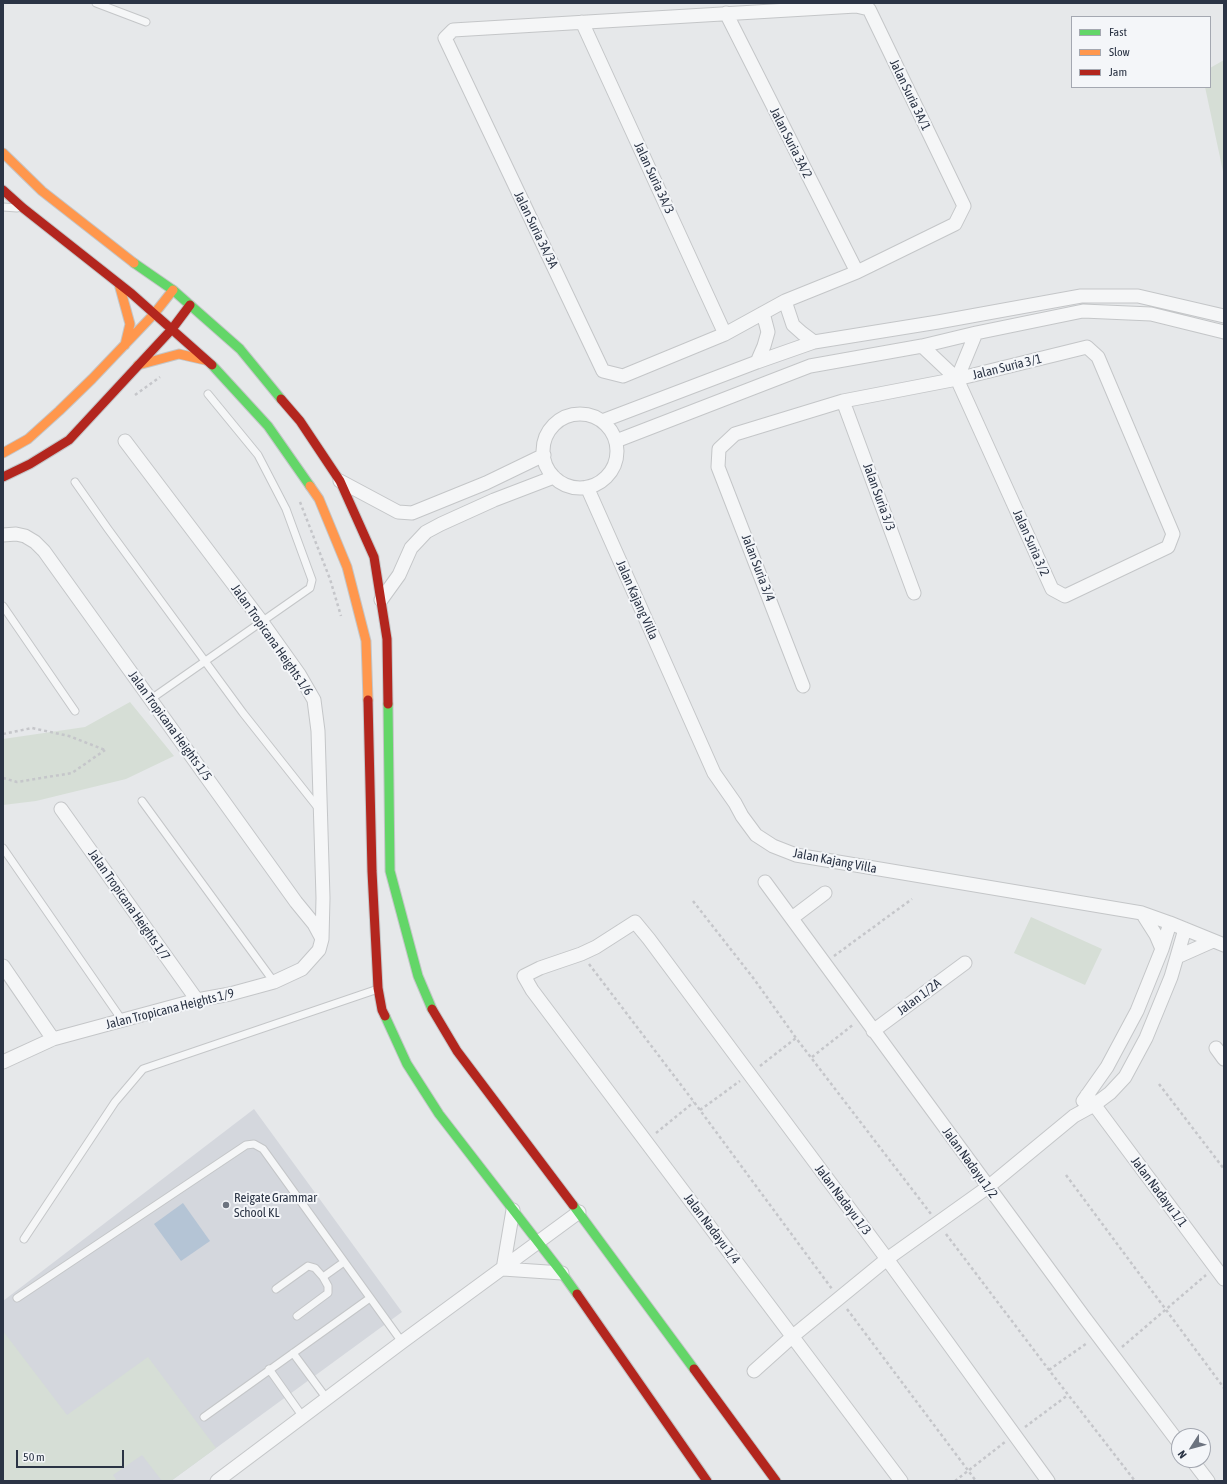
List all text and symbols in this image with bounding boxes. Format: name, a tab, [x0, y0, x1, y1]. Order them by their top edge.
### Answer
legend	[1071, 16, 1211, 88]
text: Fast	[1109, 25, 1127, 39]
text: Slow	[1109, 45, 1130, 59]
street label: Jalan Suria 3A/1	[886, 57, 934, 133]
text: Jam	[1109, 65, 1127, 79]
street label: Jalan Suria 3A/2	[767, 105, 815, 181]
street label: Jalan Suria 3A/3	[631, 140, 677, 216]
street label: Jalan Suria 3A/3A	[511, 189, 561, 271]
street label: Jalan Suria 3/1	[971, 351, 1043, 383]
street label: Jalan Suria 3/3	[860, 461, 898, 533]
street label: Jalan Suria 3/2	[1009, 507, 1053, 579]
street label: Jalan Suria 3/4	[738, 532, 778, 604]
street label: Jalan Kajang Villa	[613, 558, 661, 642]
street label: Jalan Tropicana Heights 1/6	[228, 582, 316, 698]
street label: Jalan Tropicana Heights 1/5	[125, 668, 215, 784]
street label: Jalan Kajang Villa	[792, 845, 878, 877]
street label: Jalan Tropicana Heights 1/7	[85, 847, 173, 963]
street label: Jalan 1/2A	[894, 975, 944, 1019]
street label: Jalan Tropicana Heights 1/9	[104, 985, 236, 1033]
street label: Jalan Nadayu 1/2	[939, 1125, 1001, 1201]
street label: Jalan Nadayu 1/1	[1128, 1154, 1190, 1230]
street label: Jalan Nadayu 1/3	[812, 1162, 874, 1238]
place label: Reigate Grammar School KL	[234, 1190, 317, 1221]
street label: Jalan Nadayu 1/4	[681, 1191, 743, 1267]
marker: Reigate Grammar School KL	[221, 1200, 231, 1210]
north arrow	[1171, 1428, 1211, 1468]
scale bar	[18, 1442, 126, 1468]
text: N	[1175, 1448, 1189, 1461]
text: 50 m	[23, 1450, 45, 1464]

